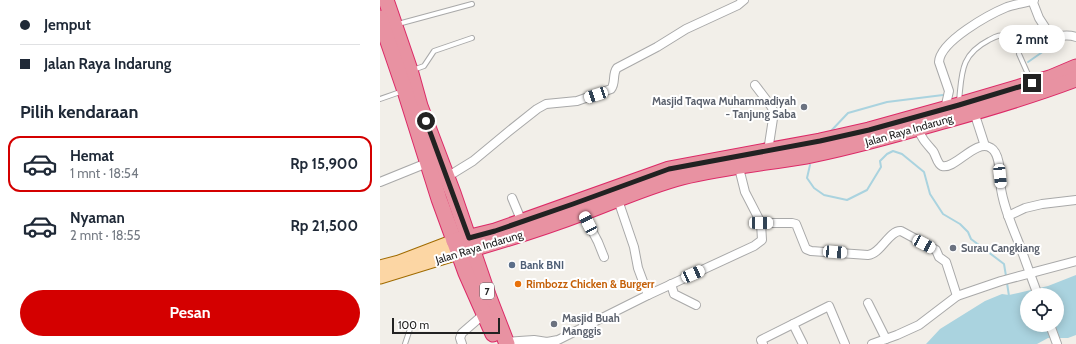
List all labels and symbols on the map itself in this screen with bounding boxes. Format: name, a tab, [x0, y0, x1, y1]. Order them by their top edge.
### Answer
callout: 2 mnt	[999, 25, 1065, 53]
route end	[1023, 74, 1041, 92]
car	[583, 86, 609, 104]
place label: Masjid Taqwa Muhammadiyah - Tanjung Saba	[652, 94, 797, 121]
marker: Masjid Taqwa Muhammadiyah - Tanjung Saba	[799, 102, 809, 112]
street label: Jalan Raya Indarung	[863, 111, 955, 149]
route start	[417, 112, 435, 130]
car	[993, 163, 1007, 189]
car	[577, 210, 599, 236]
car	[749, 217, 773, 229]
street label: Jalan Raya Indarung	[433, 227, 525, 267]
car	[911, 233, 937, 255]
place label: Surau Cangkiang	[961, 241, 1040, 255]
marker: Surau Cangkiang	[948, 243, 958, 253]
car	[823, 245, 847, 259]
place label: Bank BNI	[520, 258, 564, 272]
marker: Bank BNI	[507, 260, 517, 270]
car	[680, 264, 706, 284]
place label: Rimbozz Chicken & Burgerr	[526, 277, 655, 291]
marker: Rimbozz Chicken & Burgerr	[513, 279, 523, 289]
road number: 7	[480, 283, 494, 299]
place label: Masjid Buah Manggis	[562, 311, 620, 338]
scale bar	[392, 316, 500, 335]
marker: Masjid Buah Manggis	[549, 319, 559, 329]

